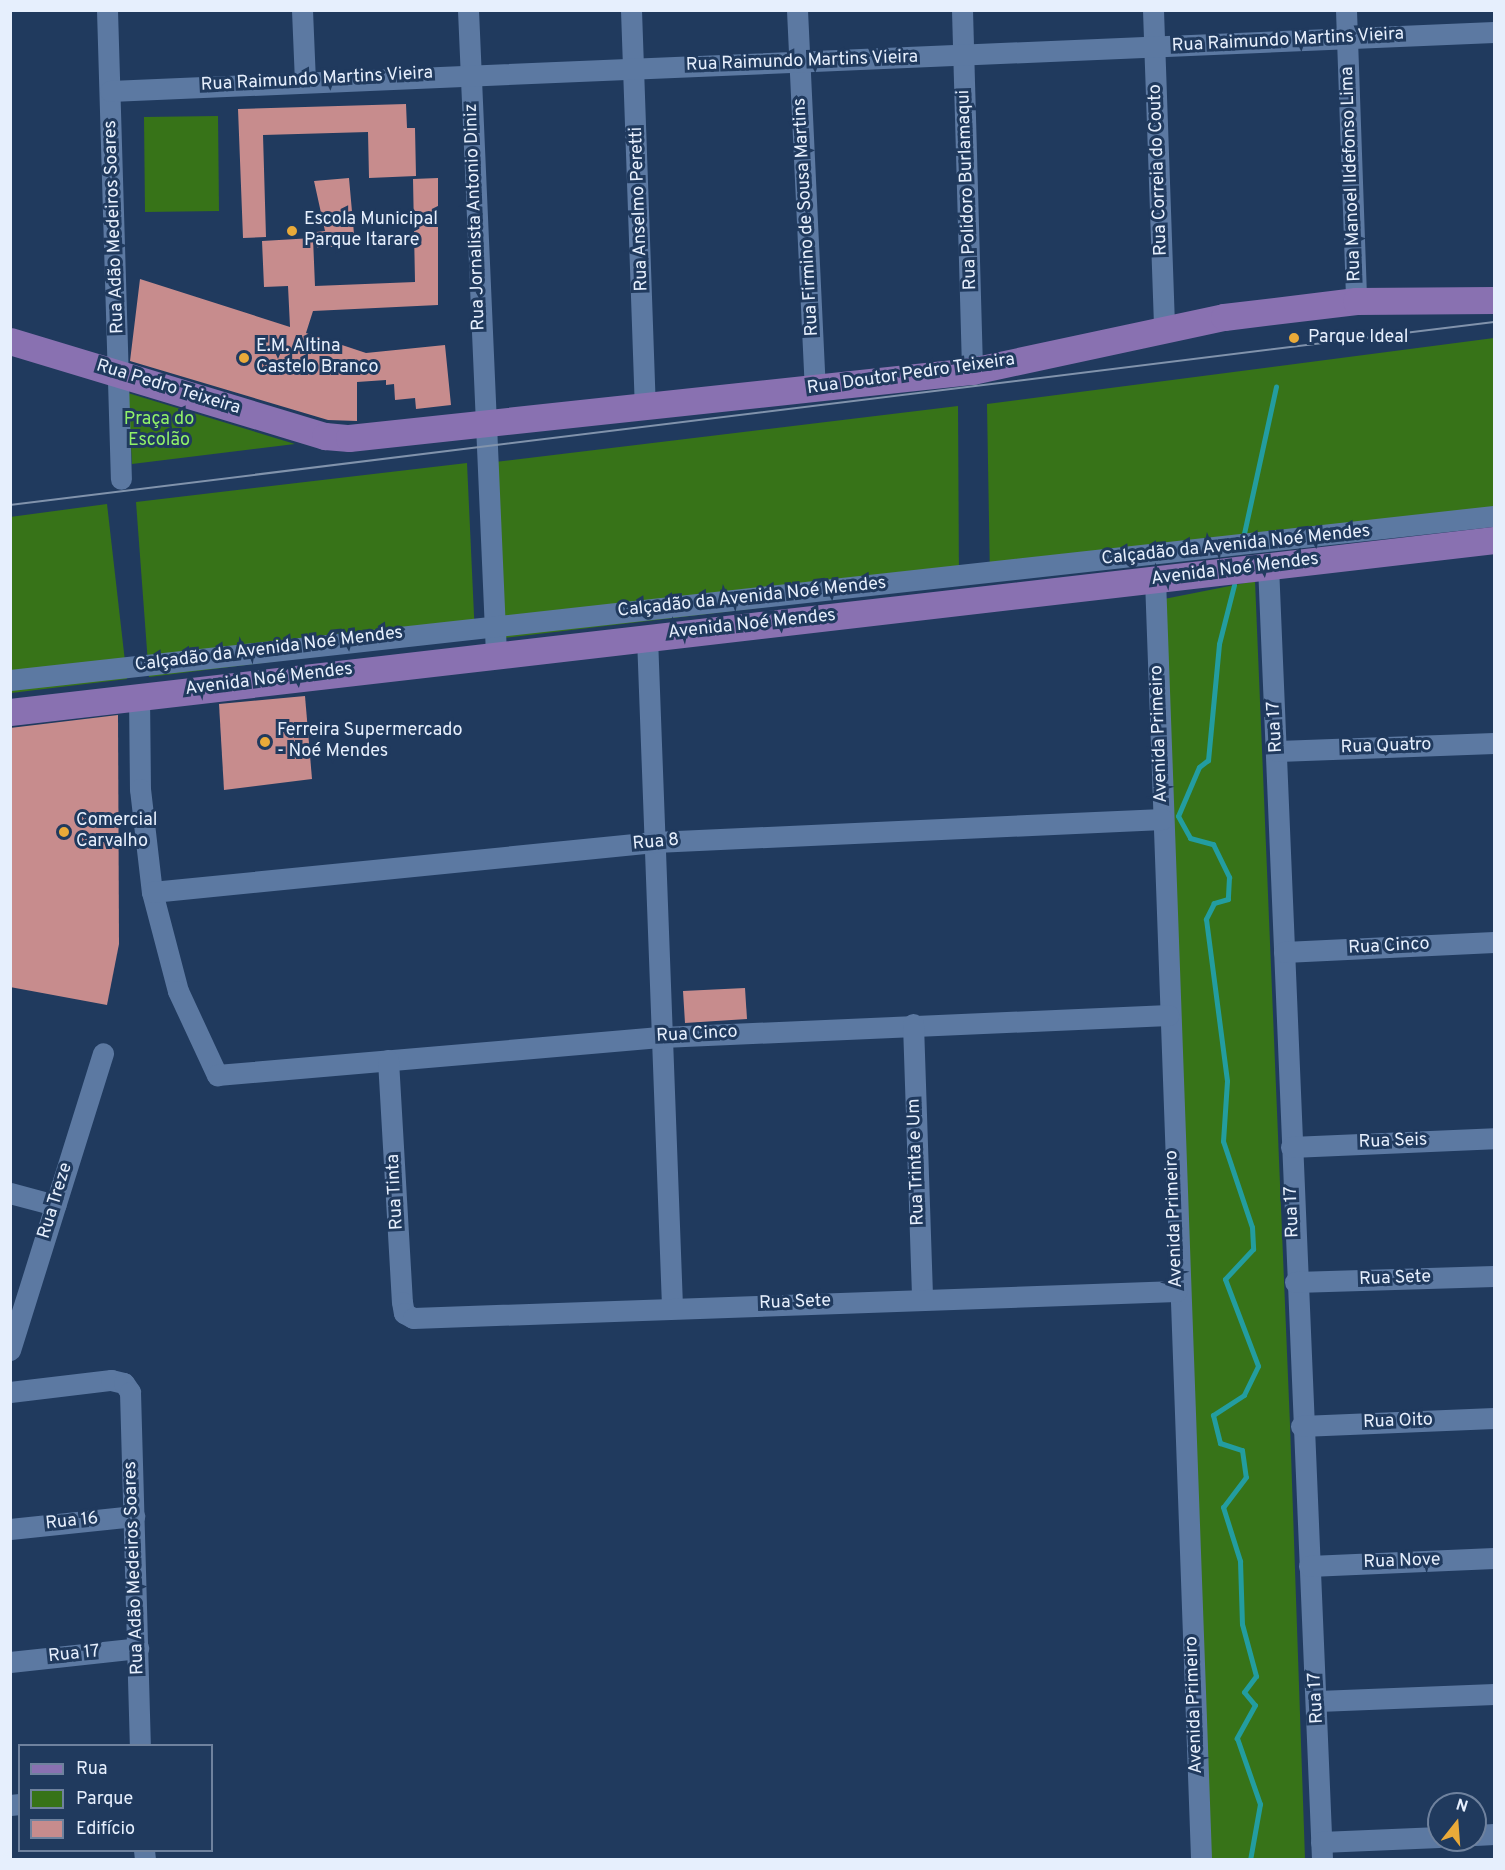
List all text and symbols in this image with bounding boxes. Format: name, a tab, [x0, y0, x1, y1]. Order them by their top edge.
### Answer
street label: Rua Raimundo Martins Vieira	[1171, 24, 1405, 58]
street label: Rua Raimundo Martins Vieira	[685, 47, 919, 77]
street label: Rua Raimundo Martins Vieira	[200, 63, 434, 97]
street label: Rua Manoel Ildefonso Lima	[1337, 66, 1367, 282]
street label: Rua Correia do Couto	[1145, 84, 1173, 256]
street label: Rua Polidoro Burlamaqui	[954, 89, 982, 291]
street label: Rua Firmino de Sousa Martins	[790, 97, 824, 337]
street label: Rua Jornalista Antonio Diniz	[461, 103, 491, 331]
street label: Rua Adão Medeiros Soares	[100, 119, 130, 335]
street label: Rua Anselmo Peretti	[626, 126, 654, 292]
place label: Escola Municipal Parque Itarare	[304, 210, 438, 252]
marker: Escola Municipal Parque Itarare	[285, 224, 299, 238]
place label: Parque Ideal	[1308, 327, 1408, 349]
marker: Parque Ideal	[1285, 329, 1303, 347]
place label: E.M. Altina Castelo Branco	[256, 337, 378, 380]
street label: Rua Doutor Pedro Teixeira	[805, 350, 1017, 400]
marker: E.M. Altina Castelo Branco	[237, 351, 251, 365]
street label: Rua Pedro Teixeira	[93, 356, 243, 420]
park label: Praça do Escolão	[124, 410, 194, 452]
street label: Calçadão da Avenida Noé Mendes	[1100, 521, 1372, 571]
street label: Avenida Noé Mendes	[1150, 549, 1320, 591]
street label: Calçadão da Avenida Noé Mendes	[616, 573, 888, 623]
street label: Avenida Noé Mendes	[667, 605, 837, 645]
street label: Calçadão da Avenida Noé Mendes	[133, 623, 405, 677]
street label: Avenida Noé Mendes	[184, 659, 354, 701]
street label: Avenida Primeiro	[1147, 665, 1173, 803]
street label: Rua 17	[1264, 701, 1288, 753]
place label: Ferreira Supermercado - Noé Mendes	[277, 721, 463, 764]
marker: Ferreira Supermercado - Noé Mendes	[258, 735, 272, 749]
street label: Rua Quatro	[1340, 735, 1432, 759]
place label: Comercial Carvalho	[76, 811, 157, 854]
marker: Comercial Carvalho	[57, 825, 71, 839]
street label: Rua 8	[632, 830, 680, 856]
street label: Rua Cinco	[1348, 934, 1430, 960]
street label: Rua Cinco	[656, 1022, 738, 1048]
street label: Rua Trinta e Um	[904, 1098, 930, 1226]
street label: Rua Seis	[1358, 1130, 1428, 1154]
street label: Avenida Primeiro	[1162, 1150, 1188, 1288]
street label: Rua Tinta	[383, 1153, 409, 1231]
street label: Rua Treze	[34, 1160, 78, 1242]
street label: Rua 17	[1281, 1186, 1305, 1238]
street label: Rua Sete	[1359, 1267, 1431, 1291]
street label: Rua Sete	[759, 1291, 831, 1315]
street label: Rua Oito	[1363, 1410, 1433, 1434]
street label: Rua Adão Medeiros Soares	[120, 1460, 150, 1676]
street label: Rua 16	[44, 1508, 100, 1536]
street label: Rua Nove	[1363, 1550, 1441, 1574]
street label: Avenida Primeiro	[1182, 1636, 1208, 1774]
street label: Rua 17	[47, 1642, 101, 1668]
street label: Rua 17	[1305, 1672, 1329, 1724]
legend	[18, 1744, 213, 1852]
text: Rua	[76, 1758, 107, 1781]
text: Parque	[76, 1788, 133, 1811]
north arrow	[1427, 1792, 1487, 1852]
text: N	[1453, 1795, 1470, 1818]
text: Edifício	[76, 1818, 135, 1841]

